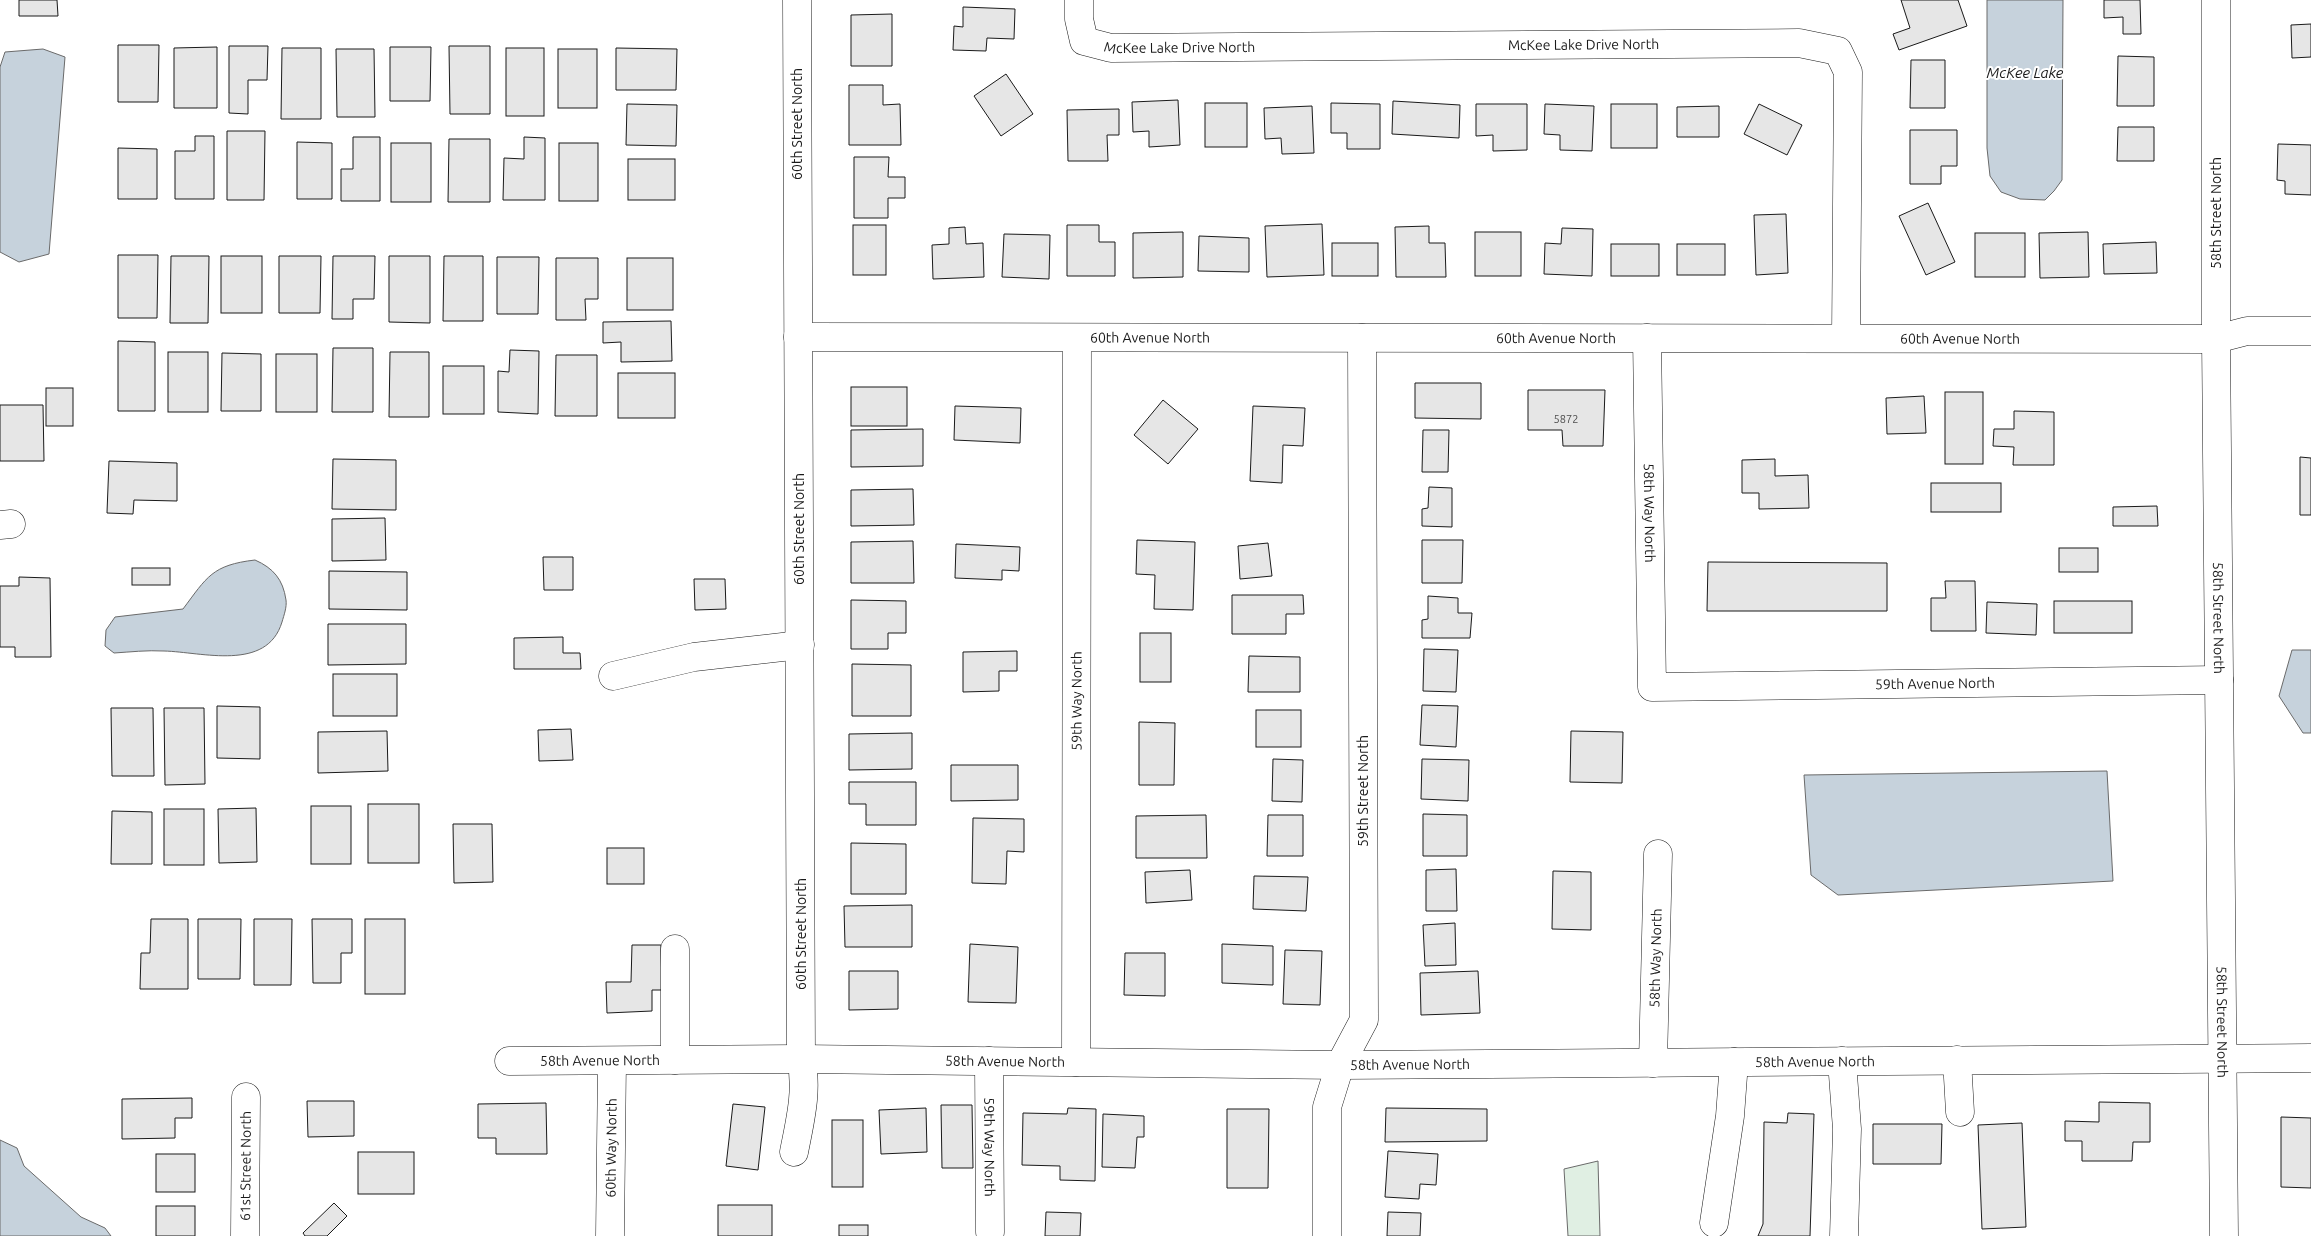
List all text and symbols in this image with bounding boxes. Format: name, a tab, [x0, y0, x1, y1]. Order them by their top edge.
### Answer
street label: McKee Lake Drive North	[1508, 36, 1659, 53]
street label: McKee Lake Drive North	[1102, 38, 1255, 57]
water label: McKee Lake	[1987, 64, 2064, 81]
street label: 60th Street North	[789, 68, 805, 180]
street label: 58th Street North	[2208, 157, 2224, 269]
street label: 60th Avenue North	[1090, 329, 1210, 346]
street label: 60th Avenue North	[1496, 330, 1616, 346]
street label: 60th Avenue North	[1900, 331, 2020, 347]
house number: 5872	[1554, 413, 1578, 425]
street label: 58th Way North	[1641, 463, 1658, 563]
street label: 60th Street North	[791, 473, 807, 585]
street label: 58th Street North	[2210, 562, 2227, 674]
street label: 59th Way North	[1068, 651, 1085, 751]
street label: 59th Avenue North	[1875, 675, 1995, 692]
street label: 59th Street North	[1355, 735, 1371, 847]
street label: 60th Street North	[793, 878, 809, 990]
street label: 58th Way North	[1646, 908, 1665, 1008]
street label: 58th Street North	[2214, 966, 2231, 1078]
street label: 58th Avenue North	[540, 1052, 660, 1069]
street label: 58th Avenue North	[945, 1053, 1065, 1070]
street label: 58th Avenue North	[1755, 1053, 1875, 1070]
street label: 58th Avenue North	[1350, 1056, 1470, 1073]
street label: 59th Way North	[981, 1097, 998, 1197]
street label: 60th Way North	[602, 1098, 620, 1198]
street label: 61st Street North	[237, 1111, 254, 1221]

